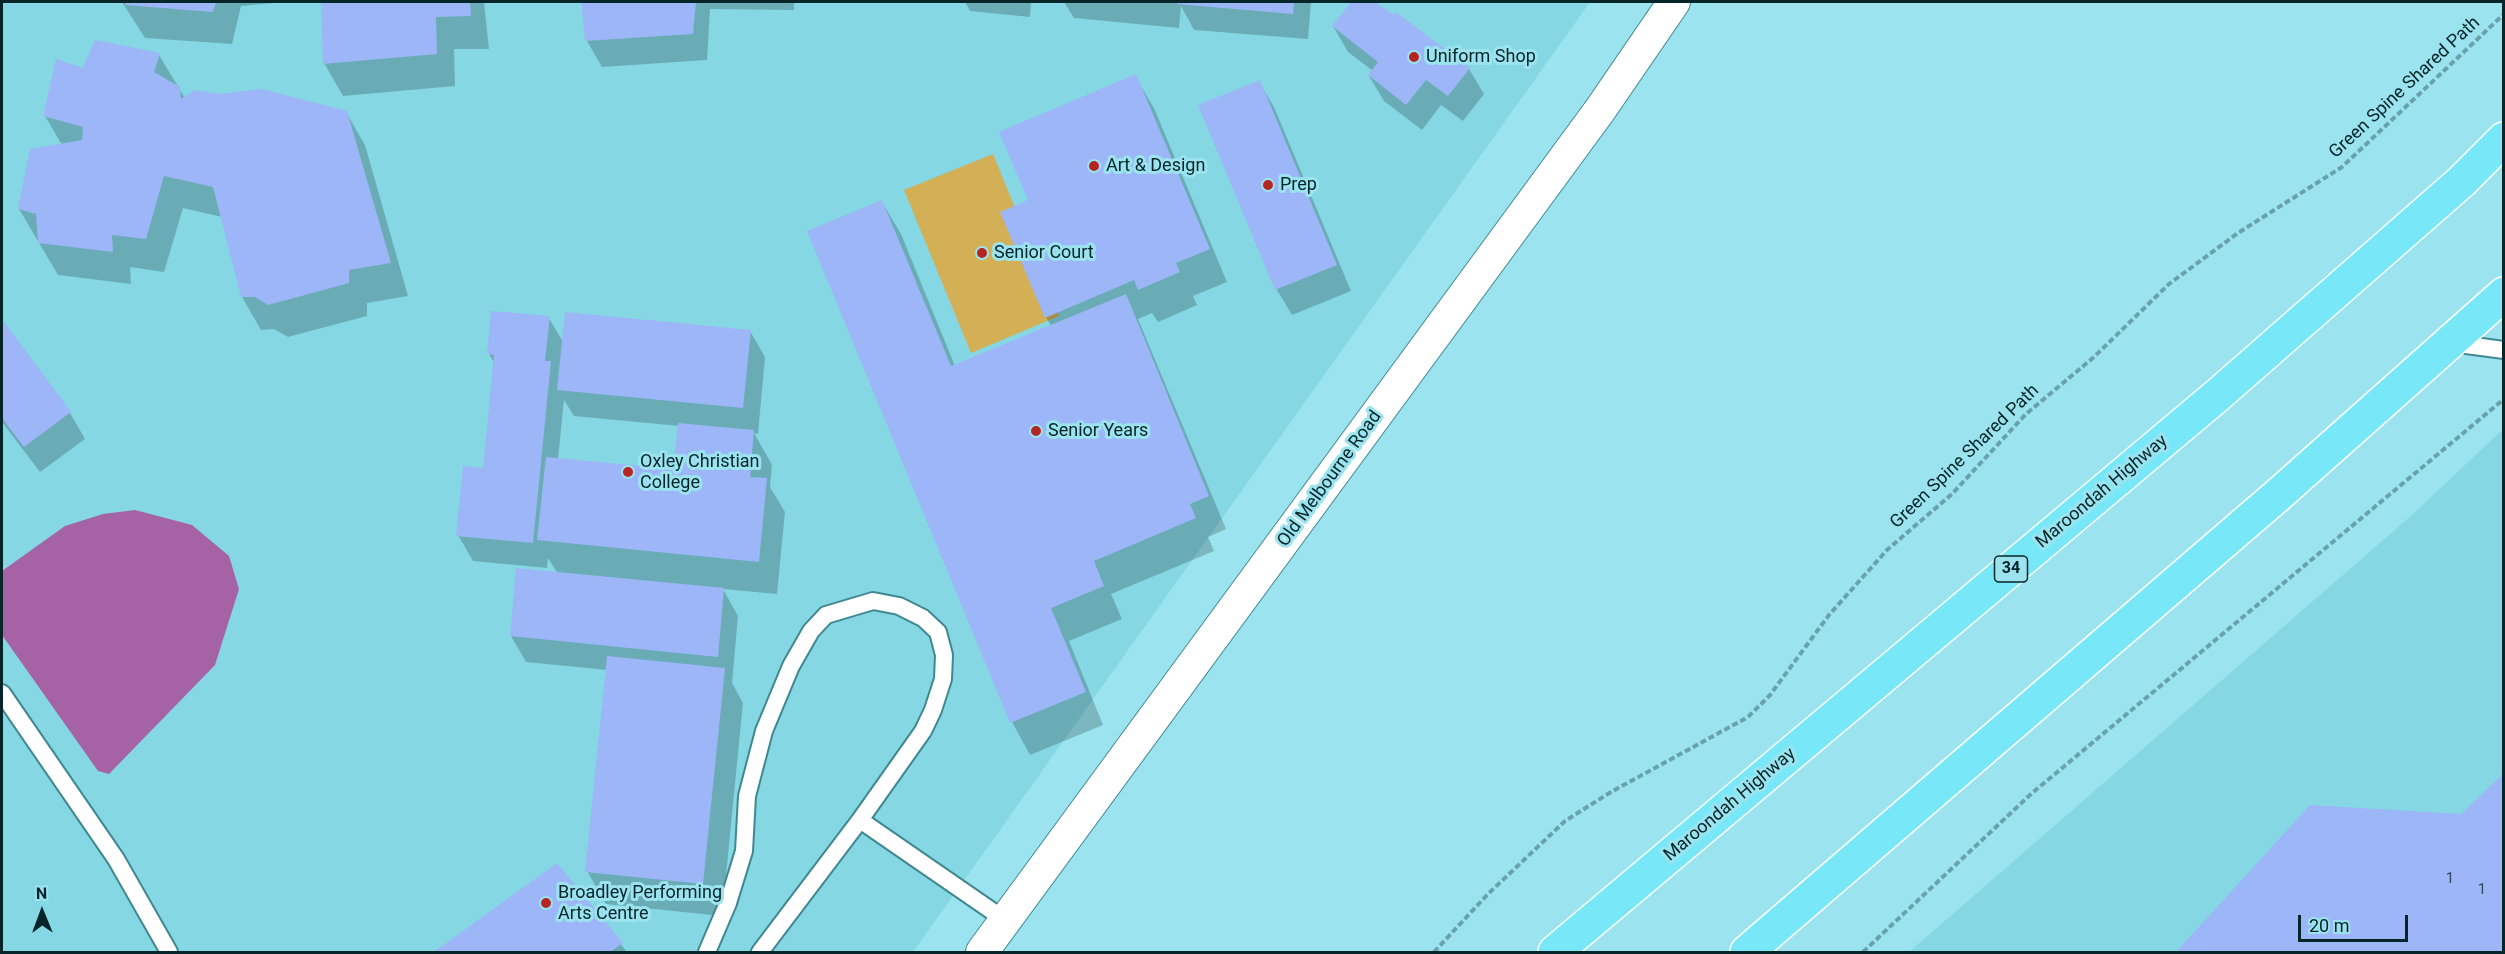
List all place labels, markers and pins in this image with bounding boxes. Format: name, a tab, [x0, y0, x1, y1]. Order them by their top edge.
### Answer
place label: Uniform Shop	[1426, 46, 1536, 68]
marker: Uniform Shop	[1407, 50, 1421, 64]
place label: Art & Design	[1106, 155, 1205, 177]
marker: Art & Design	[1087, 159, 1101, 173]
place label: Prep	[1280, 174, 1317, 196]
marker: Prep	[1261, 178, 1275, 192]
place label: Senior Court	[994, 242, 1094, 264]
marker: Senior Court	[975, 246, 989, 260]
place label: Senior Years	[1048, 420, 1148, 442]
marker: Senior Years	[1029, 424, 1043, 438]
place label: Oxley Christian College	[640, 451, 759, 494]
marker: Oxley Christian College	[621, 465, 635, 479]
place label: Broadley Performing Arts Centre	[558, 882, 722, 924]
marker: Broadley Performing Arts Centre	[539, 896, 553, 910]

